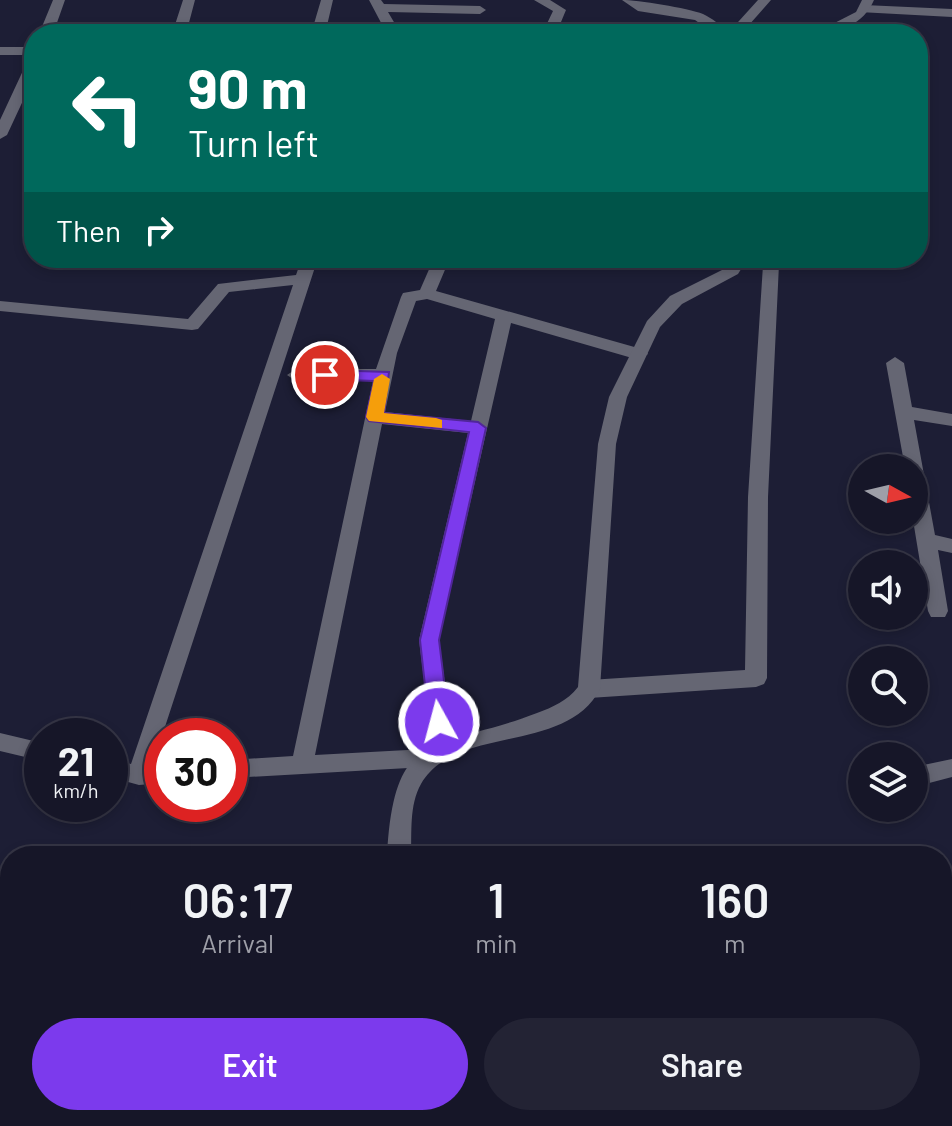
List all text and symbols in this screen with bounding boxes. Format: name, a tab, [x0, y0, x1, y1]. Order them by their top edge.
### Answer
text: 90 m	[188, 53, 308, 120]
icon: left	[56, 56, 160, 160]
text: Turn left	[188, 121, 319, 164]
icon: right	[137, 208, 181, 252]
text: Then	[56, 212, 121, 248]
pin	[291, 341, 359, 409]
icon: arrive	[303, 353, 347, 397]
north arrow	[848, 454, 928, 534]
map controls	[848, 454, 928, 822]
button: sound	[848, 550, 928, 630]
button: search	[848, 646, 928, 726]
position arrow	[397, 680, 481, 764]
speed limit sign: 30	[144, 718, 248, 822]
text: 21	[58, 736, 94, 784]
button: layers	[848, 742, 928, 822]
text: km/h	[53, 778, 99, 802]
text: 06:17	[183, 870, 293, 928]
text: 1	[488, 870, 505, 928]
text: 160	[700, 870, 769, 928]
text: Arrival	[201, 927, 274, 958]
text: min	[475, 927, 517, 958]
text: m	[724, 927, 745, 958]
button: Exit	[32, 1018, 468, 1110]
button: Share	[484, 1018, 920, 1110]

